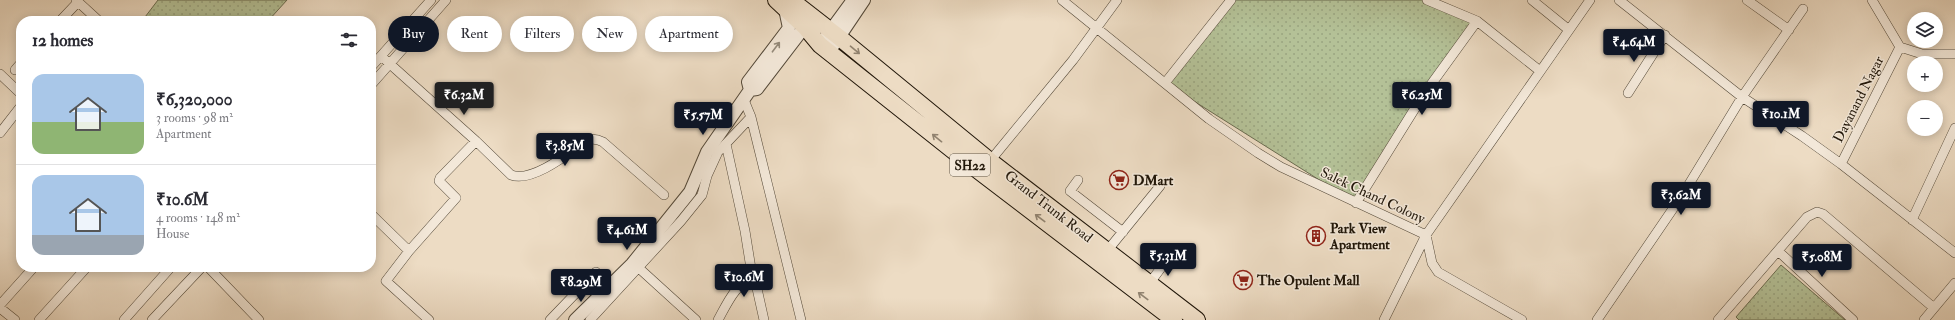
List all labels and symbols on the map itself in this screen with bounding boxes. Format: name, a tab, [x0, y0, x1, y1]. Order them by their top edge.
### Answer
pin: ₹4.64M	[1601, 29, 1667, 63]
one-way arrow	[771, 41, 780, 52]
one-way arrow	[849, 45, 860, 54]
street label: Dayanand Nagar	[1829, 52, 1889, 146]
pin: ₹6.32M	[431, 82, 497, 116]
pin: ₹6.25M	[1389, 82, 1455, 116]
pin: ₹10.1M	[1748, 101, 1814, 135]
pin: ₹5.57M	[670, 102, 736, 136]
pin: ₹3.85M	[532, 133, 598, 167]
one-way arrow	[931, 134, 942, 143]
road number: SH22	[950, 154, 990, 176]
street label: Salek Chand Colony	[1317, 164, 1429, 228]
street label: Grand Trunk Road	[1001, 167, 1096, 246]
supermarket icon: DMart	[1108, 169, 1130, 191]
place label: DMart	[1133, 172, 1174, 189]
pin: ₹3.62M	[1648, 182, 1714, 216]
one-way arrow	[1034, 214, 1045, 222]
pin: ₹4.61M	[594, 217, 660, 251]
place label: Park View Apartment	[1329, 220, 1390, 254]
building icon: Park View Apartment	[1305, 225, 1327, 247]
pin: ₹5.31M	[1135, 243, 1201, 277]
pin: ₹5.08M	[1789, 244, 1855, 278]
pin: ₹10.6M	[711, 264, 777, 298]
pin: ₹8.29M	[548, 269, 614, 303]
supermarket icon: The Opulent Mall	[1232, 269, 1254, 291]
place label: The Opulent Mall	[1256, 272, 1360, 290]
one-way arrow	[1138, 292, 1149, 301]

